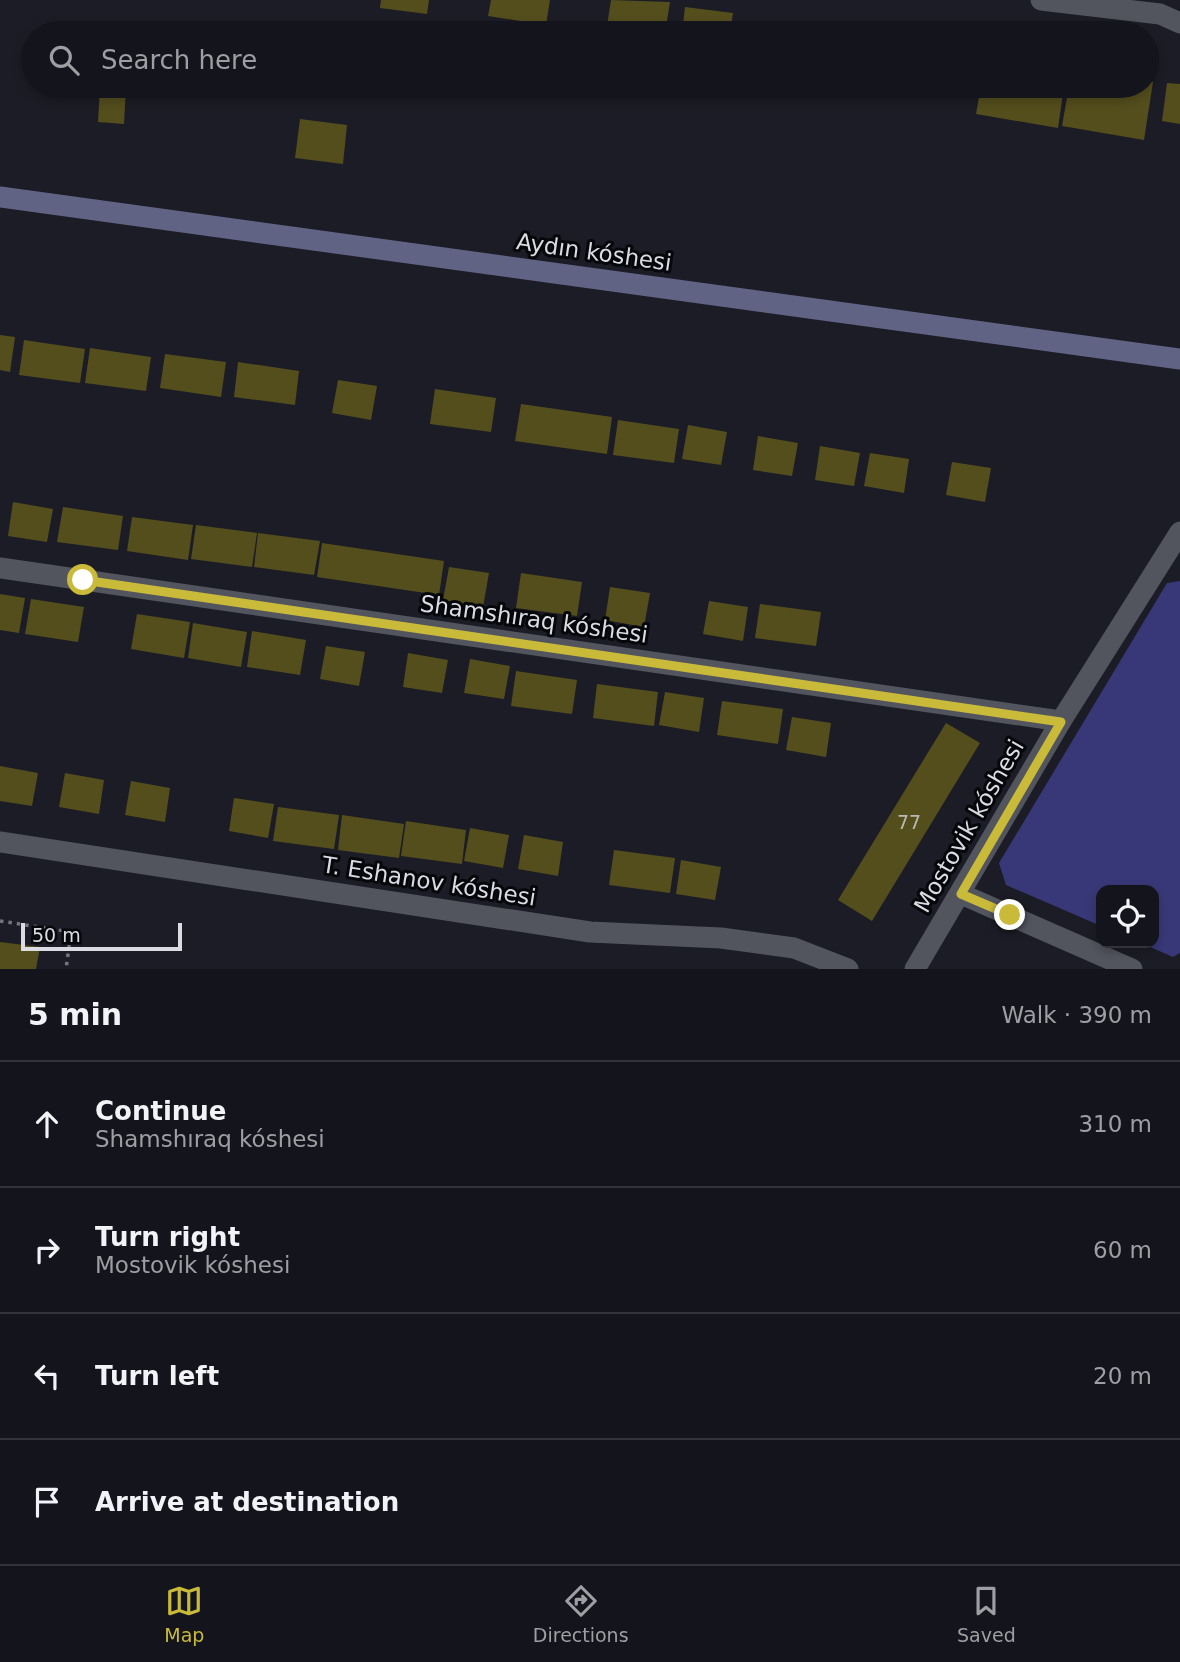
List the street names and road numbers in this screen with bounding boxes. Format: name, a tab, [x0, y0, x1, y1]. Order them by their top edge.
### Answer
street label: Aydın kóshesi	[515, 228, 673, 276]
street label: Shamshıraq kóshesi	[418, 590, 650, 648]
street label: Mostovik kóshesi	[909, 735, 1029, 917]
street label: T. Eshanov kóshesi	[319, 851, 538, 911]

